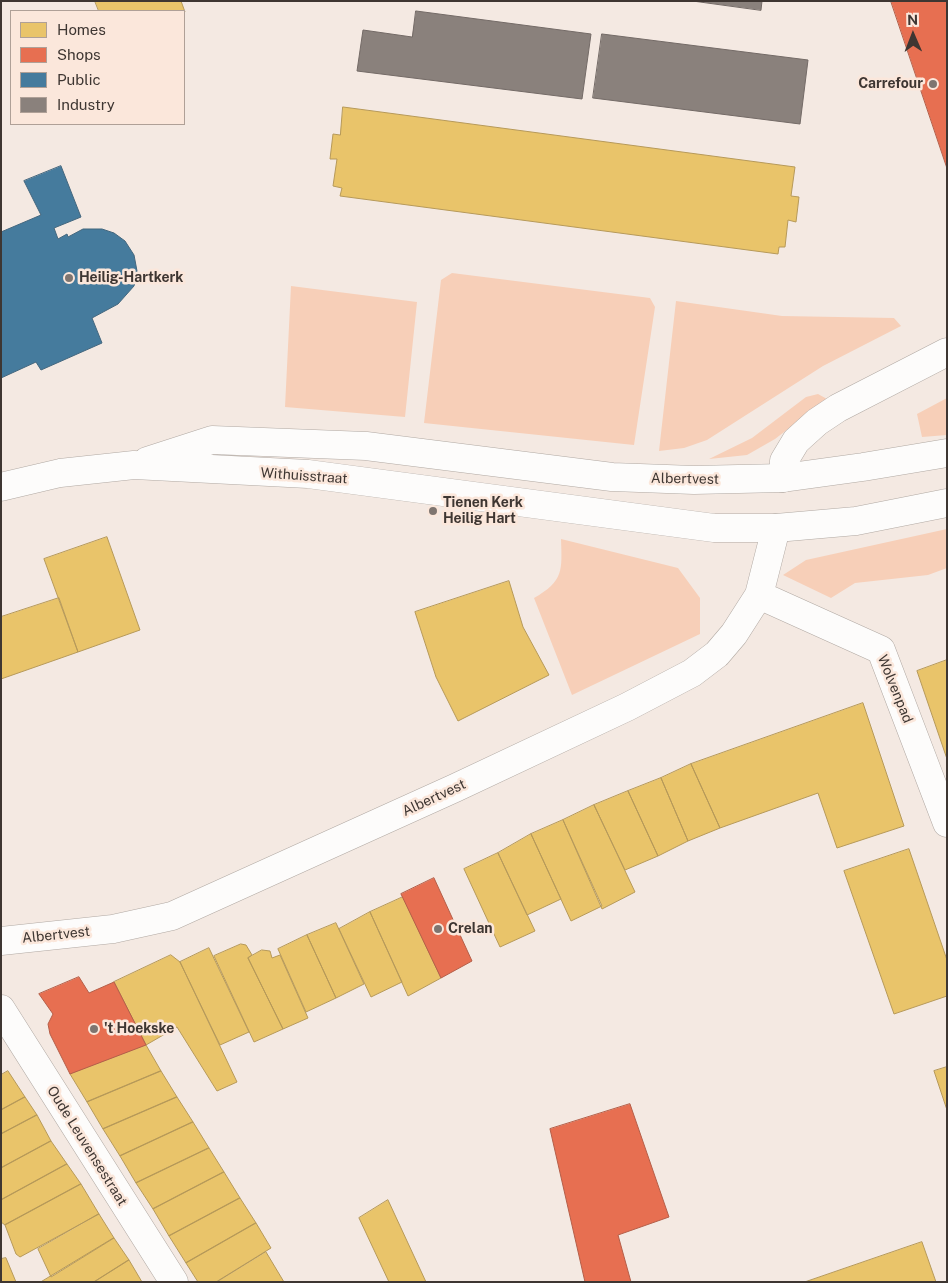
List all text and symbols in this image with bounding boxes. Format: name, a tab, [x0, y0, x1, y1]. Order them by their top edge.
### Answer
legend	[10, 10, 185, 125]
north arrow	[888, 10, 938, 60]
text: N	[907, 12, 918, 28]
text: Homes	[57, 21, 106, 38]
text: Shops	[57, 46, 101, 63]
text: Public	[57, 71, 101, 88]
place label: Carrefour	[858, 76, 923, 92]
marker: Carrefour	[927, 78, 939, 90]
text: Industry	[57, 96, 115, 113]
place label: Heilig-Hartkerk	[79, 270, 183, 286]
marker: Heilig-Hartkerk	[63, 272, 75, 284]
street label: Withuisstraat	[260, 465, 348, 487]
street label: Albertvest	[651, 470, 719, 488]
place label: Tienen Kerk Heilig Hart	[443, 495, 523, 528]
marker: Tienen Kerk Heilig Hart	[427, 505, 439, 517]
street label: Wolvenpad	[874, 653, 916, 725]
street label: Albertvest	[400, 776, 468, 820]
place label: Crelan	[448, 921, 493, 937]
street label: Albertvest	[21, 923, 91, 947]
marker: Crelan	[432, 923, 444, 935]
place label: 't Hoekske	[104, 1021, 174, 1037]
marker: 't Hoekske	[88, 1023, 100, 1035]
street label: Oude Leuvensestraat	[43, 1083, 131, 1209]

